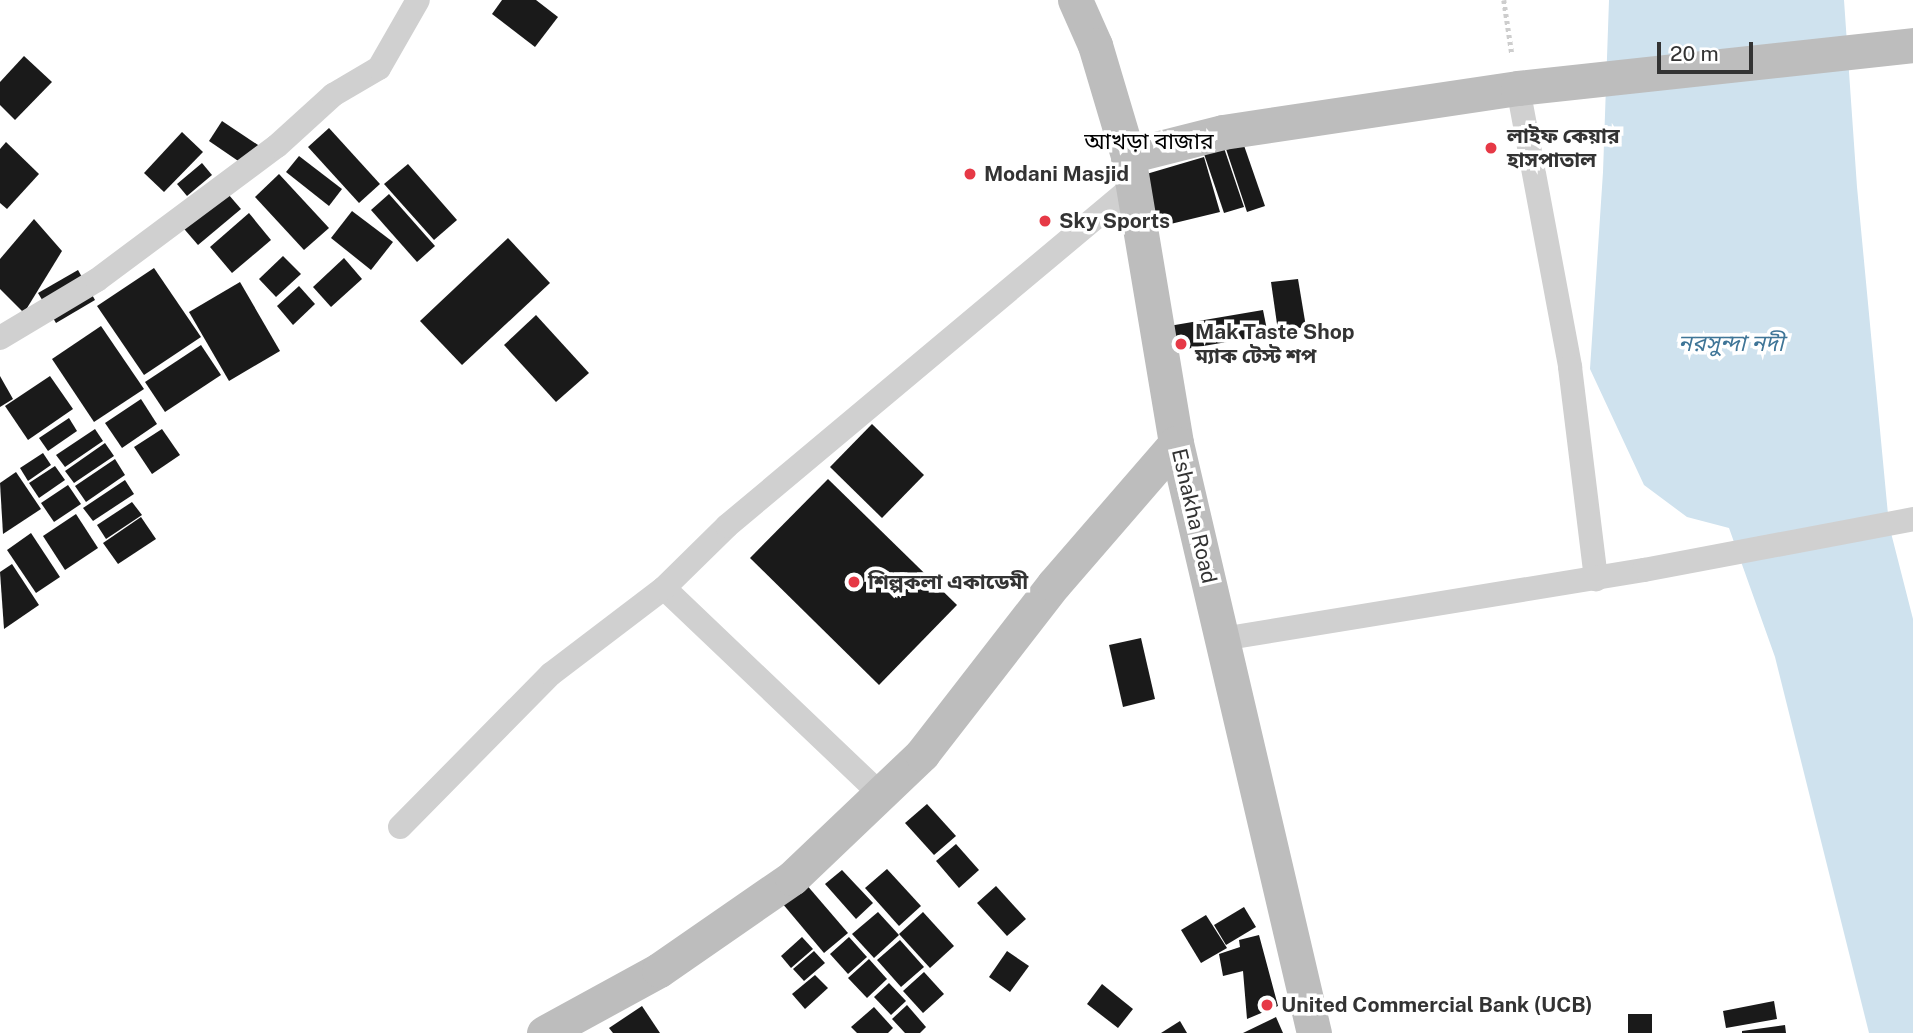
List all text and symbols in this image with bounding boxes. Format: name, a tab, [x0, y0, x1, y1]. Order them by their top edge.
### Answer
scale bar	[1661, 28, 1757, 72]
text: 20 m	[1670, 41, 1719, 66]
place label: লাইফ কেয়ার হাসপাতাল	[1507, 123, 1620, 173]
district label: আখড়া বাজার	[1084, 127, 1214, 155]
marker: লাইফ কেয়ার হাসপাতাল	[1481, 138, 1501, 158]
place label: Modani Masjid	[984, 161, 1129, 187]
marker: Modani Masjid	[962, 166, 978, 182]
place label: Sky Sports	[1059, 208, 1170, 234]
marker: Sky Sports	[1037, 213, 1053, 229]
place label: Mak Taste Shop ম্যাক টেস্ট শপ	[1195, 319, 1355, 369]
water label: নরসুন্দা নদী	[1678, 329, 1784, 357]
marker: Mak Taste Shop ম্যাক টেস্ট শপ	[1173, 336, 1189, 352]
street label: Eshakha Road	[1166, 446, 1222, 586]
place label: শিল্পকলা একাডেমী	[868, 569, 1028, 595]
marker: শিল্পকলা একাডেমী	[846, 574, 862, 590]
place label: United Commercial Bank (UCB)	[1281, 992, 1593, 1018]
marker: United Commercial Bank (UCB)	[1259, 997, 1275, 1013]

